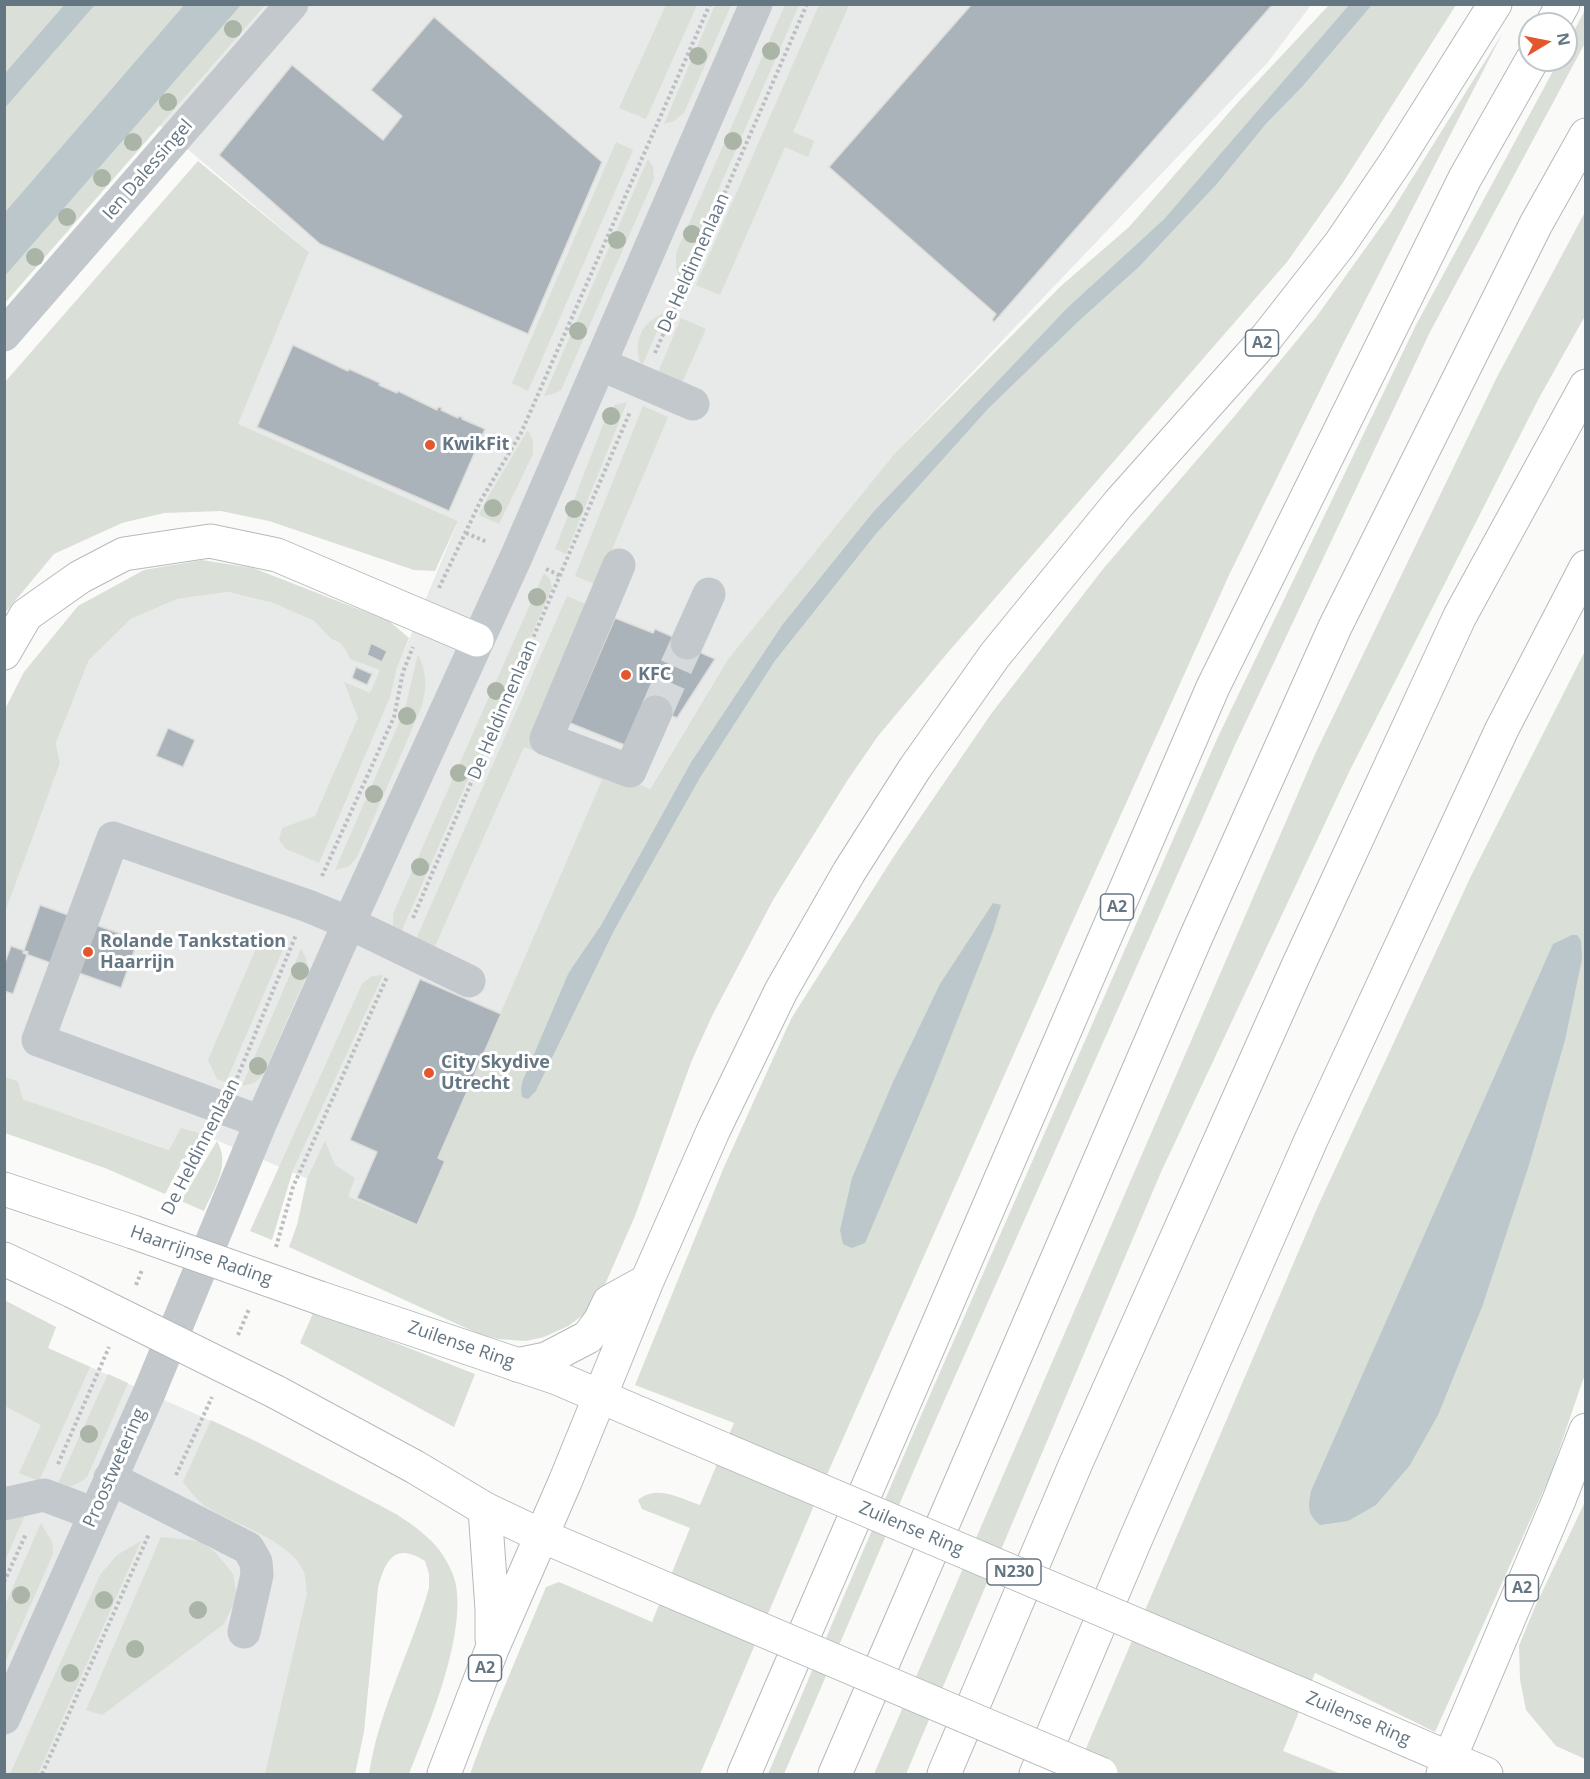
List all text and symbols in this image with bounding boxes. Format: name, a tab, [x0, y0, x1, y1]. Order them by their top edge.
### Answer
north arrow	[1518, 12, 1578, 72]
text: N	[1552, 31, 1576, 48]
street label: Ien Dalessingel	[99, 115, 197, 225]
street label: De Heldinnenlaan	[654, 190, 734, 336]
road number: A2	[1246, 330, 1278, 356]
place label: KwikFit	[442, 434, 509, 456]
marker: KwikFit	[423, 438, 437, 452]
street label: De Heldinnenlaan	[464, 637, 542, 783]
place label: KFC	[638, 664, 671, 686]
marker: KFC	[619, 668, 633, 682]
road number: A2	[1100, 894, 1134, 920]
place label: Rolande Tankstation Haarrijn	[100, 931, 286, 974]
marker: Rolande Tankstation Haarrijn	[81, 945, 95, 959]
place label: City Skydive Utrecht	[441, 1052, 550, 1094]
marker: City Skydive Utrecht	[422, 1066, 436, 1080]
street label: De Heldinnenlaan	[157, 1075, 245, 1219]
street label: Haarrijnse Rading	[127, 1222, 275, 1290]
street label: Zuilense Ring	[405, 1317, 517, 1373]
street label: Proostwetering	[79, 1405, 151, 1531]
street label: Zuilense Ring	[856, 1497, 966, 1561]
road number: N230	[987, 1559, 1041, 1585]
road number: A2	[1506, 1575, 1538, 1601]
road number: A2	[468, 1655, 502, 1681]
street label: Zuilense Ring	[1303, 1687, 1413, 1751]

